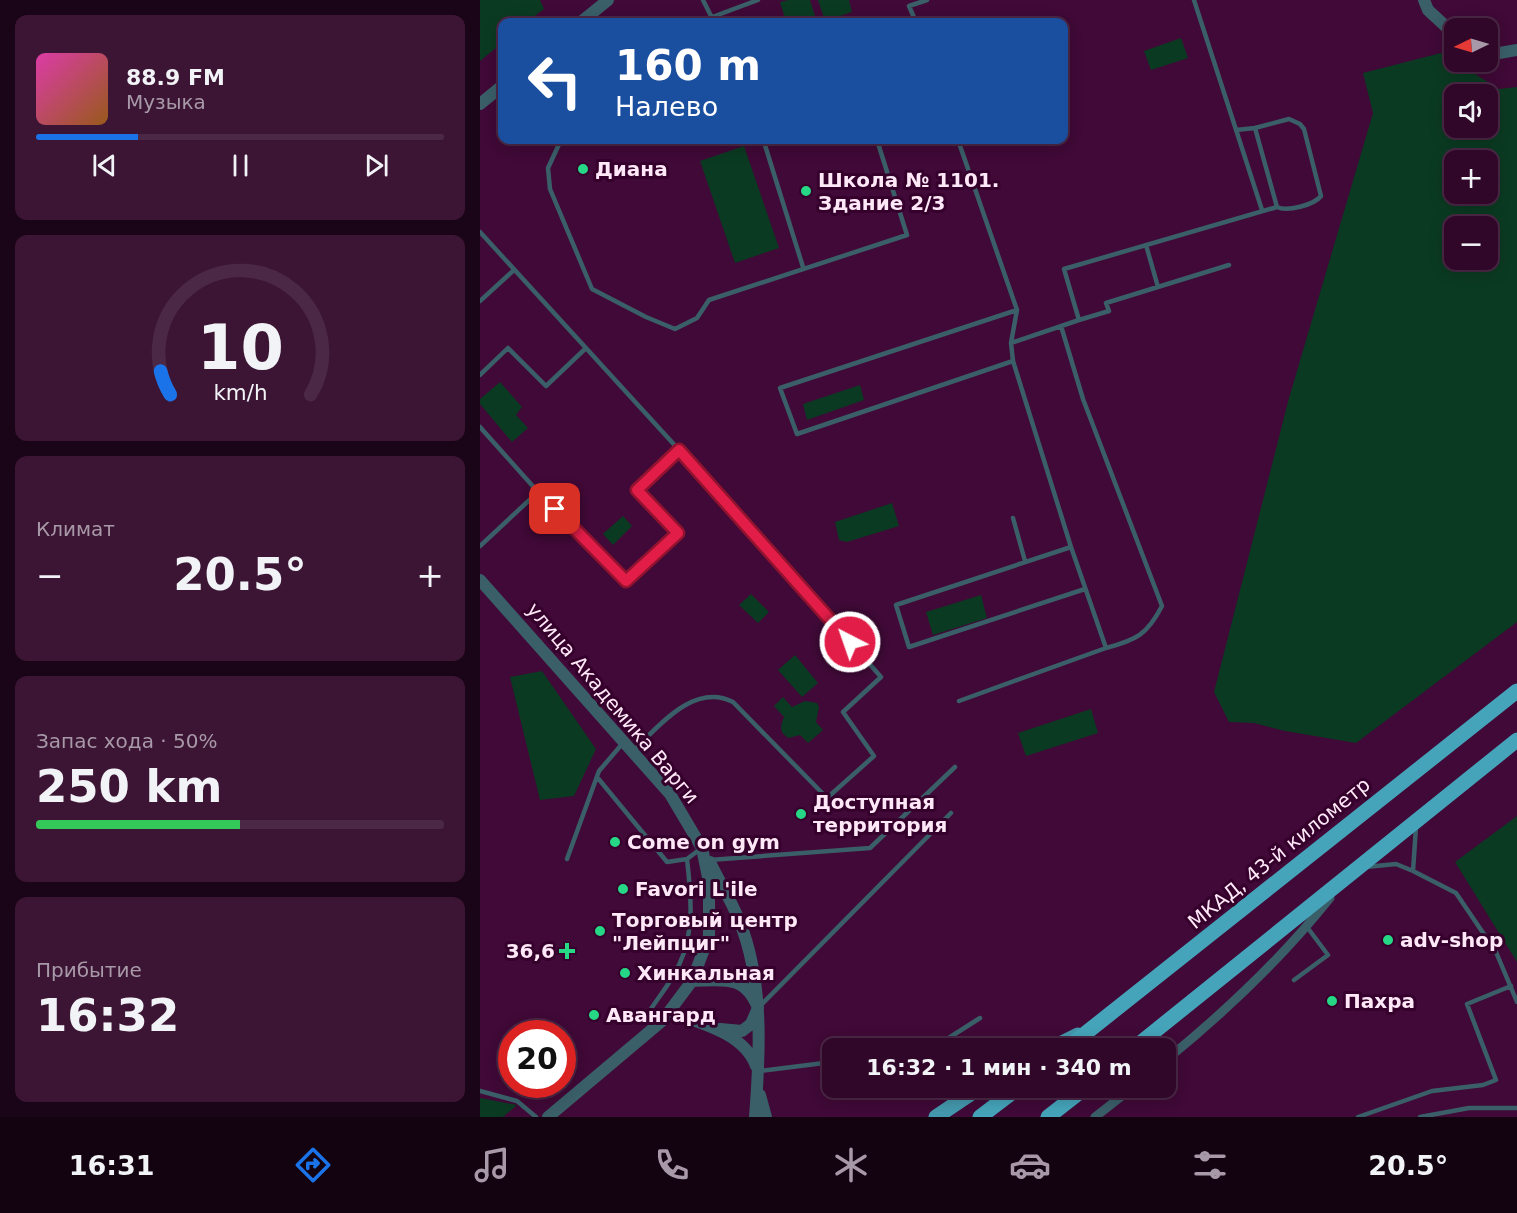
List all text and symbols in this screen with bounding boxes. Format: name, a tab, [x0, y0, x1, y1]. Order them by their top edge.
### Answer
north arrow	[1444, 18, 1498, 72]
map controls	[1444, 18, 1498, 270]
text: 160 m	[615, 41, 761, 90]
icon: left	[516, 42, 594, 120]
text: 88.9 FM	[126, 65, 225, 90]
button: sound	[1444, 84, 1498, 138]
text: Музыка	[126, 90, 206, 114]
text: Налево	[615, 91, 718, 122]
icon: previous	[88, 149, 121, 182]
icon: pause	[224, 149, 257, 182]
icon: next	[360, 149, 393, 182]
button: +	[1444, 150, 1498, 204]
place label: Диана	[595, 157, 668, 181]
marker: Диана	[576, 162, 590, 176]
place label: Школа № 1101. Здание 2/3	[818, 168, 999, 215]
marker: Школа № 1101. Здание 2/3	[799, 184, 813, 198]
button: −	[1444, 216, 1498, 270]
text: 10	[197, 311, 283, 384]
text: km/h	[213, 381, 267, 406]
pin	[529, 483, 580, 534]
icon: arrive	[538, 492, 571, 525]
text: Климат	[36, 517, 115, 541]
text: 20.5°	[173, 548, 307, 601]
text: −	[36, 556, 64, 595]
text: +	[416, 556, 444, 595]
street label: улица Академика Варги	[522, 598, 704, 808]
position arrow	[818, 610, 882, 674]
text: Запас хода · 50%	[36, 729, 217, 753]
text: 250 km	[36, 760, 222, 813]
street label: МКАД, 43-й километр	[1183, 772, 1375, 934]
place label: Доступная территория	[813, 790, 947, 837]
marker: Доступная территория	[794, 807, 808, 821]
place label: Come on gym	[627, 830, 780, 854]
marker: Come on gym	[608, 835, 622, 849]
place label: Favori L'ile	[635, 877, 758, 901]
marker: Favori L'ile	[616, 882, 630, 896]
place label: Торговый центр "Лейпциг"	[612, 908, 798, 955]
marker: Торговый центр "Лейпциг"	[593, 924, 607, 938]
place label: adv-shop	[1400, 928, 1503, 952]
marker: adv-shop	[1381, 933, 1395, 947]
place label: 36,6	[506, 939, 555, 963]
marker: 36,6	[560, 944, 574, 958]
text: Прибытие	[36, 958, 142, 982]
place label: Хинкальная	[637, 961, 775, 985]
marker: Хинкальная	[618, 966, 632, 980]
text: 16:32	[36, 989, 179, 1042]
place label: Пахра	[1344, 989, 1415, 1013]
marker: Пахра	[1325, 994, 1339, 1008]
place label: Авангард	[606, 1003, 716, 1027]
marker: Авангард	[587, 1008, 601, 1022]
speed limit sign: 20	[498, 1020, 576, 1098]
text: 16:32 · 1 мин · 340 m	[866, 1055, 1132, 1080]
icon: directions	[292, 1144, 334, 1186]
icon: music	[471, 1144, 513, 1186]
icon: phone	[651, 1144, 693, 1186]
icon: climate	[830, 1144, 872, 1186]
icon: car	[1009, 1144, 1051, 1186]
icon: filters	[1189, 1144, 1231, 1186]
text: 16:31	[69, 1150, 155, 1181]
text: 20.5°	[1368, 1150, 1448, 1181]

